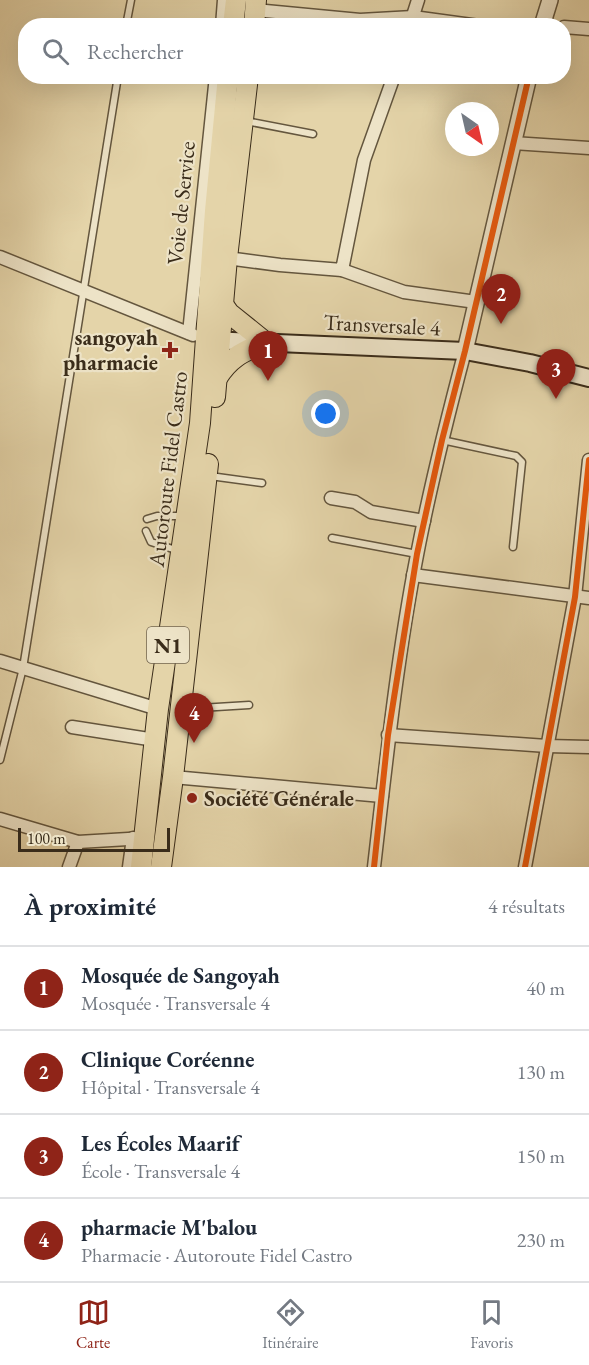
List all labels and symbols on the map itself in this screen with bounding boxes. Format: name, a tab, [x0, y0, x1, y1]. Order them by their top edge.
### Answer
north arrow	[445, 102, 499, 156]
street label: Voie de Service	[160, 139, 202, 266]
pin: 2	[482, 274, 520, 324]
street label: Transversale 4	[323, 307, 442, 343]
place label: sangoyah pharmacie	[63, 323, 158, 377]
pin: 1	[248, 332, 288, 381]
marker: sangoyah pharmacie	[163, 343, 177, 357]
pin: 3	[536, 350, 576, 399]
street label: Autoroute Fidel Castro	[141, 369, 194, 570]
your location	[311, 399, 340, 428]
road number: N1	[147, 627, 189, 663]
pin: 4	[174, 694, 214, 743]
place label: Société Générale	[204, 784, 354, 813]
marker: Société Générale	[185, 791, 199, 805]
scale bar	[18, 825, 170, 852]

